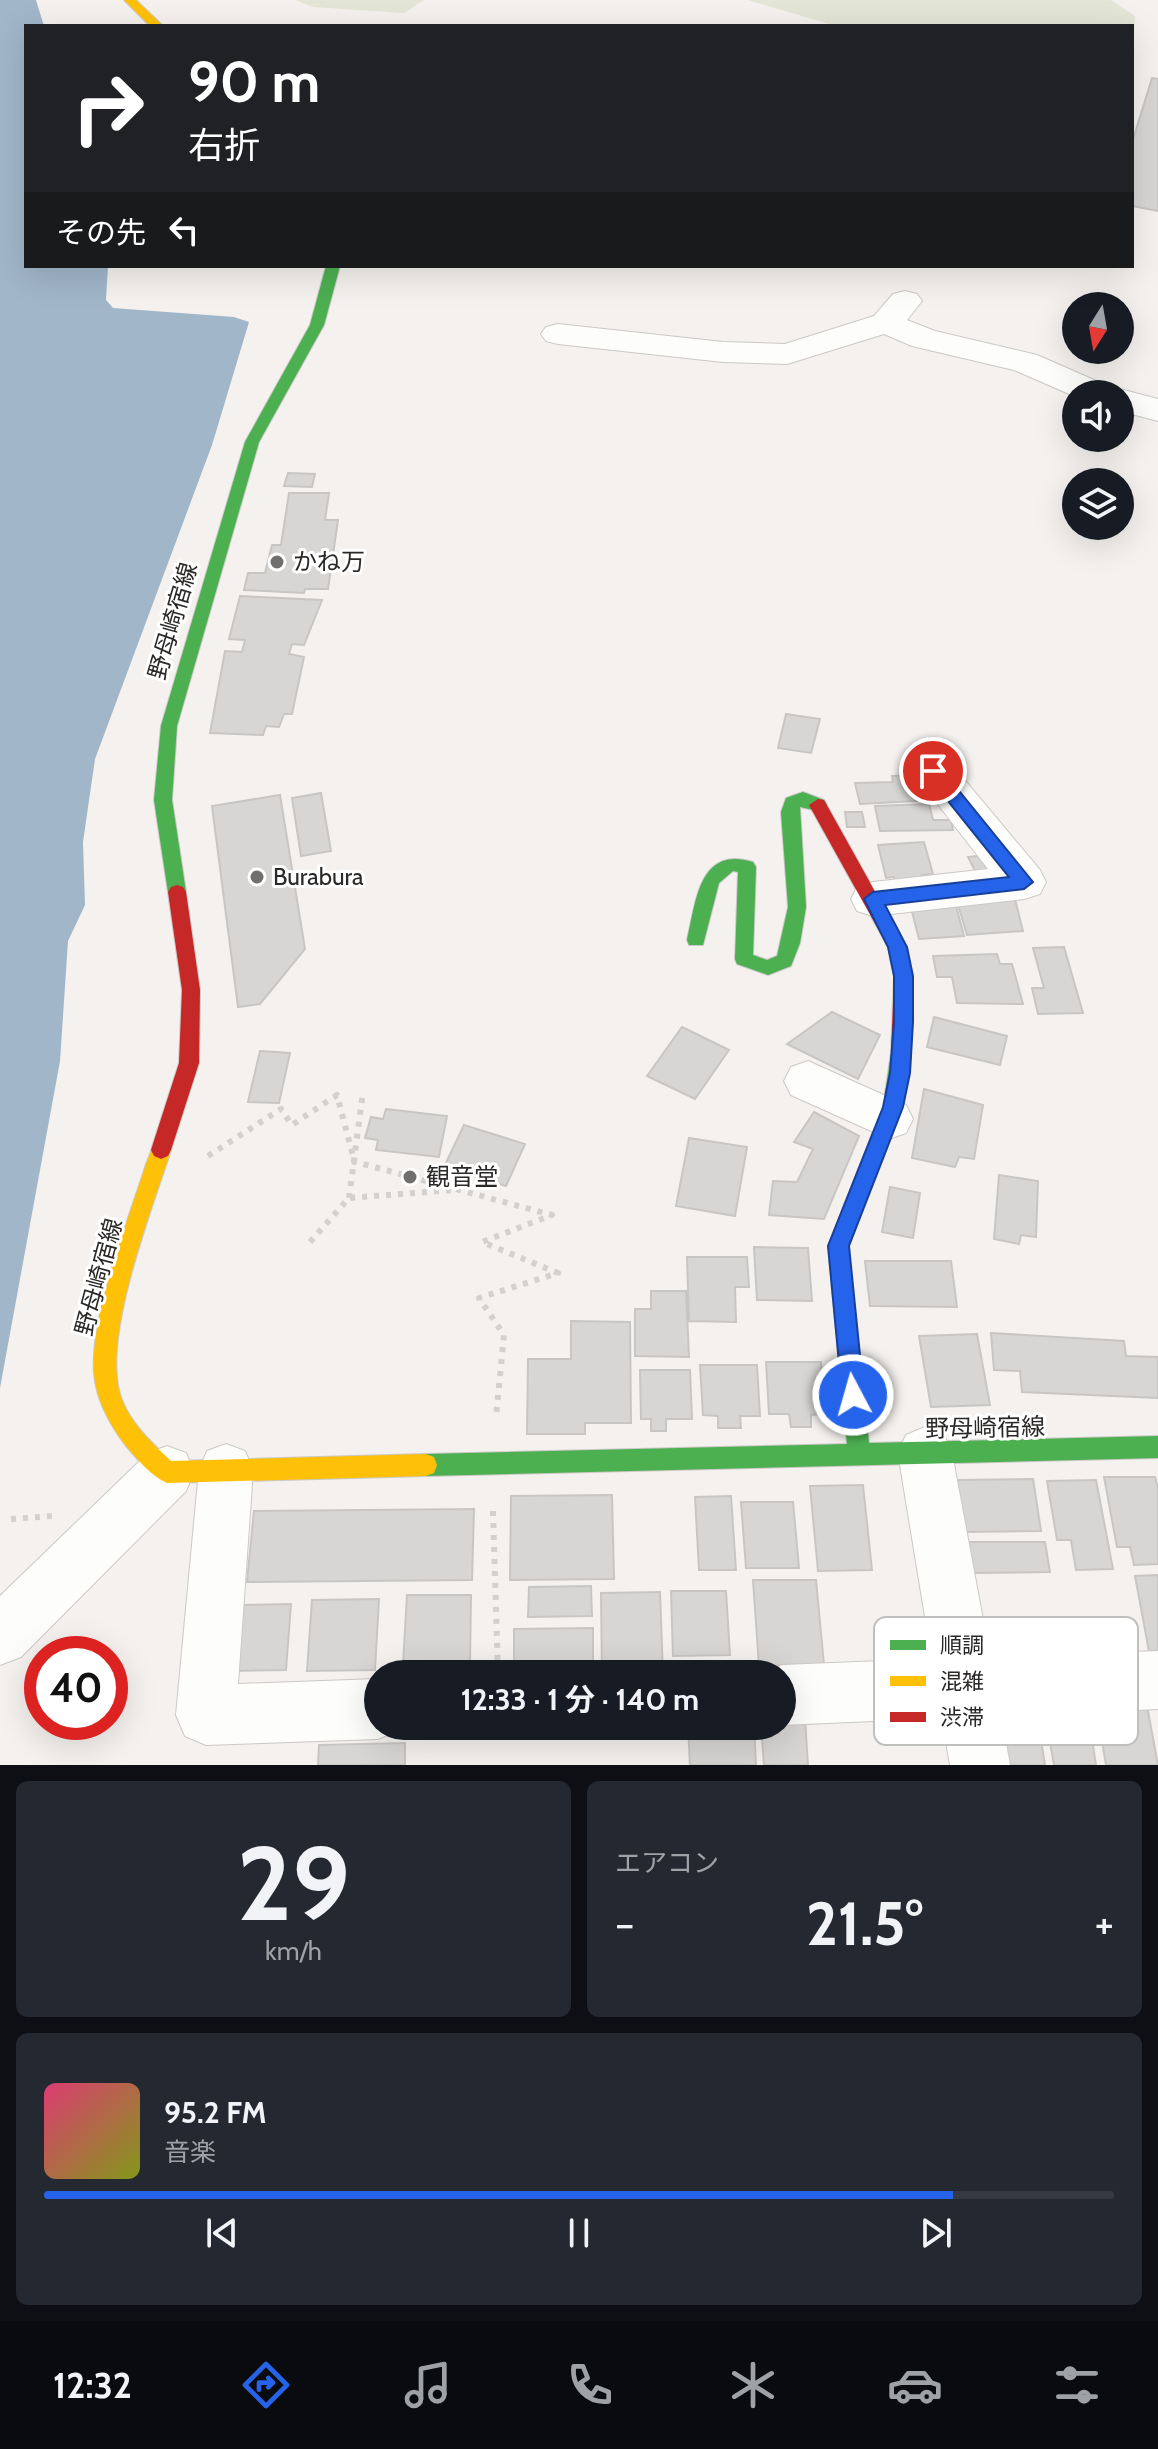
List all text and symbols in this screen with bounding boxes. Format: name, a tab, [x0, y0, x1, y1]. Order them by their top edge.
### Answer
text: 90 m	[188, 48, 320, 116]
icon: right	[56, 56, 160, 160]
text: 右折	[188, 123, 260, 167]
icon: left	[162, 208, 206, 252]
text: その先	[56, 214, 146, 251]
north arrow	[1062, 292, 1134, 364]
map controls	[1062, 292, 1134, 540]
button: sound	[1062, 380, 1134, 452]
button: layers	[1062, 468, 1134, 540]
place label: かね万	[293, 547, 365, 576]
marker: かね万	[268, 553, 286, 571]
street label: 野母崎宿線	[142, 559, 203, 683]
pin	[899, 737, 967, 805]
icon: arrive	[911, 749, 955, 793]
place label: Burabura	[273, 862, 364, 891]
marker: Burabura	[248, 868, 266, 886]
place label: 観音堂	[426, 1162, 498, 1191]
marker: 観音堂	[401, 1168, 419, 1186]
street label: 野母崎宿線	[69, 1215, 128, 1339]
position arrow	[811, 1353, 895, 1437]
street label: 野母崎宿線	[925, 1412, 1045, 1443]
legend	[874, 1617, 1138, 1745]
text: 順調	[940, 1632, 984, 1659]
speed limit sign: 40	[24, 1636, 128, 1740]
text: 混雑	[940, 1668, 984, 1695]
text: 12:33 · 1 分 · 140 m	[461, 1681, 699, 1718]
text: 渋滞	[940, 1704, 984, 1731]
text: 29	[237, 1820, 350, 1946]
text: エアコン	[615, 1847, 719, 1879]
text: 21.5°	[806, 1887, 923, 1960]
text: −	[615, 1897, 634, 1950]
text: +	[1095, 1897, 1114, 1950]
text: km/h	[265, 1935, 322, 1967]
text: 95.2 FM	[164, 2094, 267, 2131]
text: 音楽	[164, 2136, 216, 2168]
icon: previous	[200, 2211, 244, 2255]
icon: pause	[557, 2211, 601, 2255]
icon: next	[914, 2211, 958, 2255]
icon: directions	[238, 2357, 294, 2413]
icon: music	[400, 2357, 456, 2413]
icon: phone	[562, 2357, 618, 2413]
icon: climate	[725, 2357, 781, 2413]
icon: car	[887, 2357, 943, 2413]
icon: filters	[1049, 2357, 1105, 2413]
text: 12:32	[53, 2363, 132, 2407]

